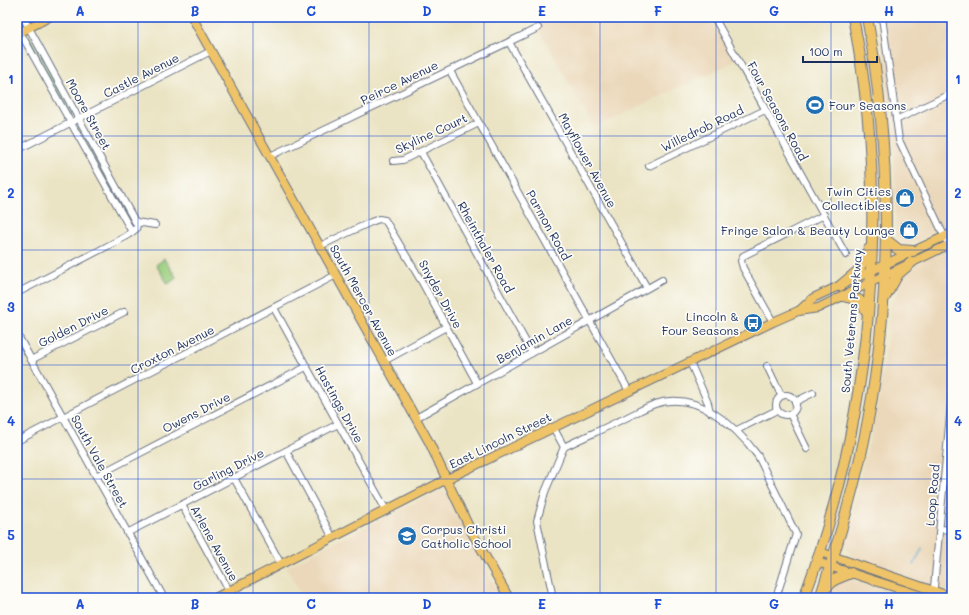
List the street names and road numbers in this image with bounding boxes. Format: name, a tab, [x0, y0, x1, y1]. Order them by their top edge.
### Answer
street label: Castle Avenue	[100, 49, 182, 101]
street label: Peirce Avenue	[358, 56, 440, 108]
street label: Four Seasons Road	[744, 59, 812, 164]
street label: Moore Street	[63, 75, 115, 153]
street label: Willedrob Road	[658, 101, 746, 155]
street label: Skyline Court	[392, 109, 470, 157]
street label: Mayflower Avenue	[555, 110, 621, 210]
street label: Parmon Road	[523, 187, 575, 263]
street label: Rheinthaler Road	[454, 199, 518, 296]
street label: South Mercer Avenue	[327, 241, 401, 359]
street label: South Veterans Parkway	[837, 248, 865, 394]
street label: Snyder Drive	[416, 257, 466, 331]
street label: Golden Drive	[35, 302, 111, 350]
street label: Benjamin Lane	[493, 311, 575, 367]
street label: Croxton Avenue	[127, 321, 217, 377]
street label: Hastings Drive	[312, 363, 368, 445]
street label: Owens Drive	[159, 388, 233, 436]
street label: East Lincoln Street	[446, 408, 554, 472]
street label: South Vale Street	[68, 412, 132, 510]
street label: Garling Drive	[190, 444, 266, 494]
street label: Loop Road	[921, 463, 943, 526]
street label: Arlene Avenue	[188, 502, 242, 584]

